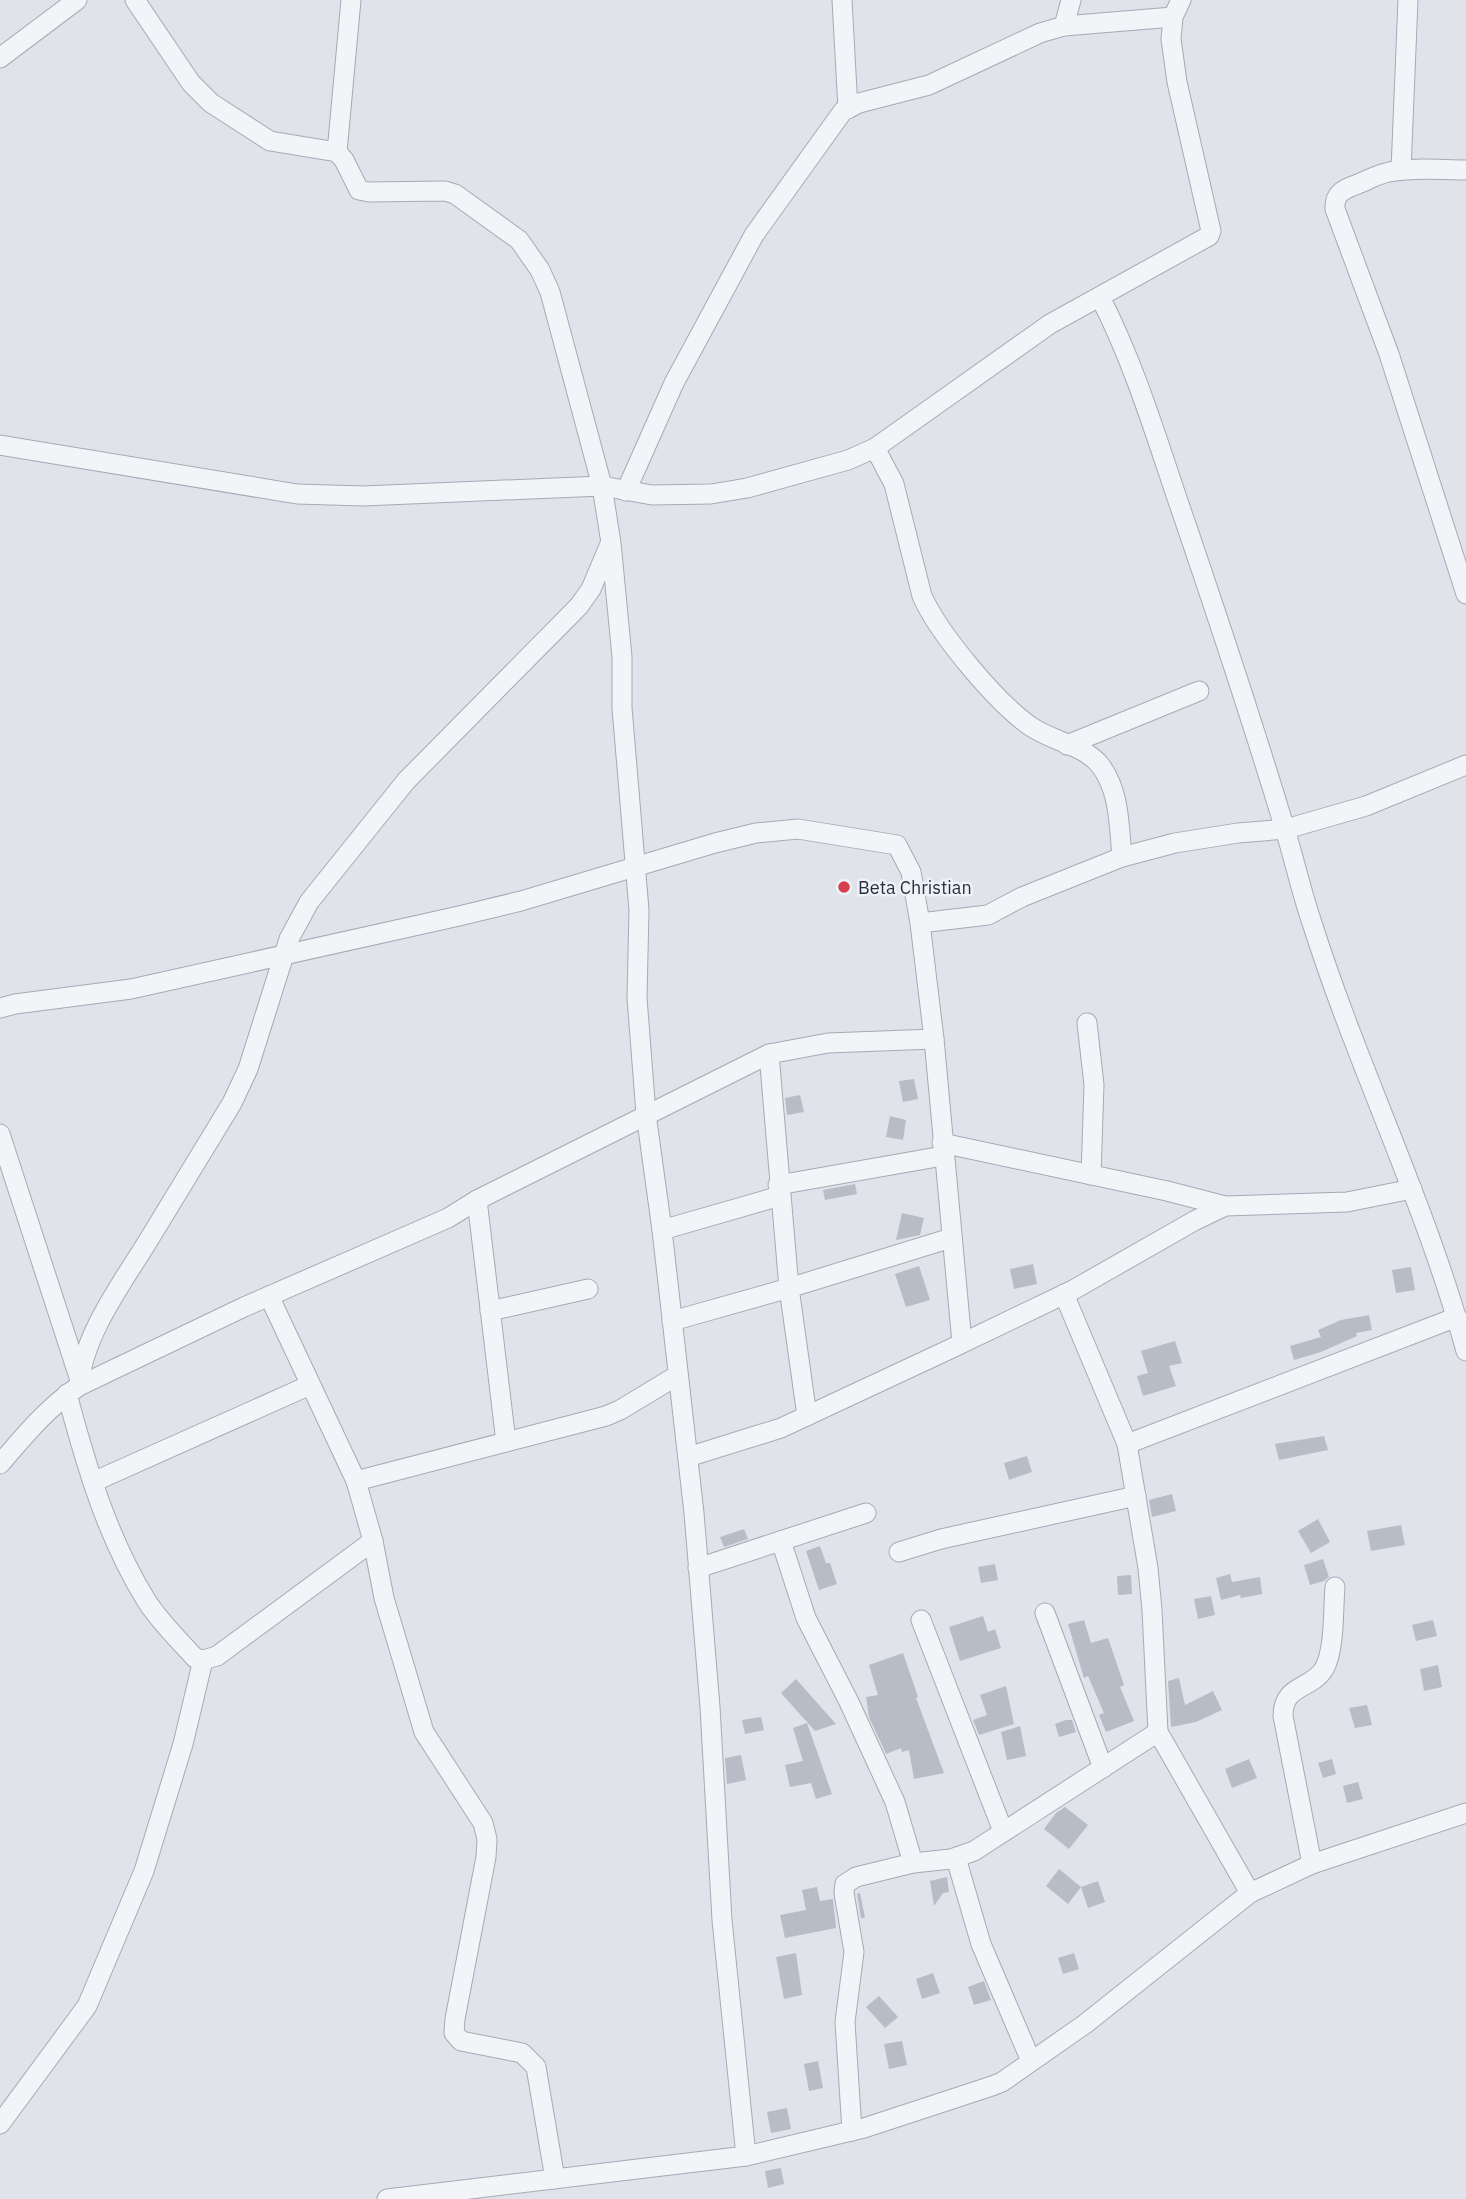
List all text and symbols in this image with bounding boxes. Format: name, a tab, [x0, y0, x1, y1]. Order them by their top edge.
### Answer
place label: Beta Christian	[858, 876, 972, 899]
marker: Beta Christian	[836, 879, 852, 895]

